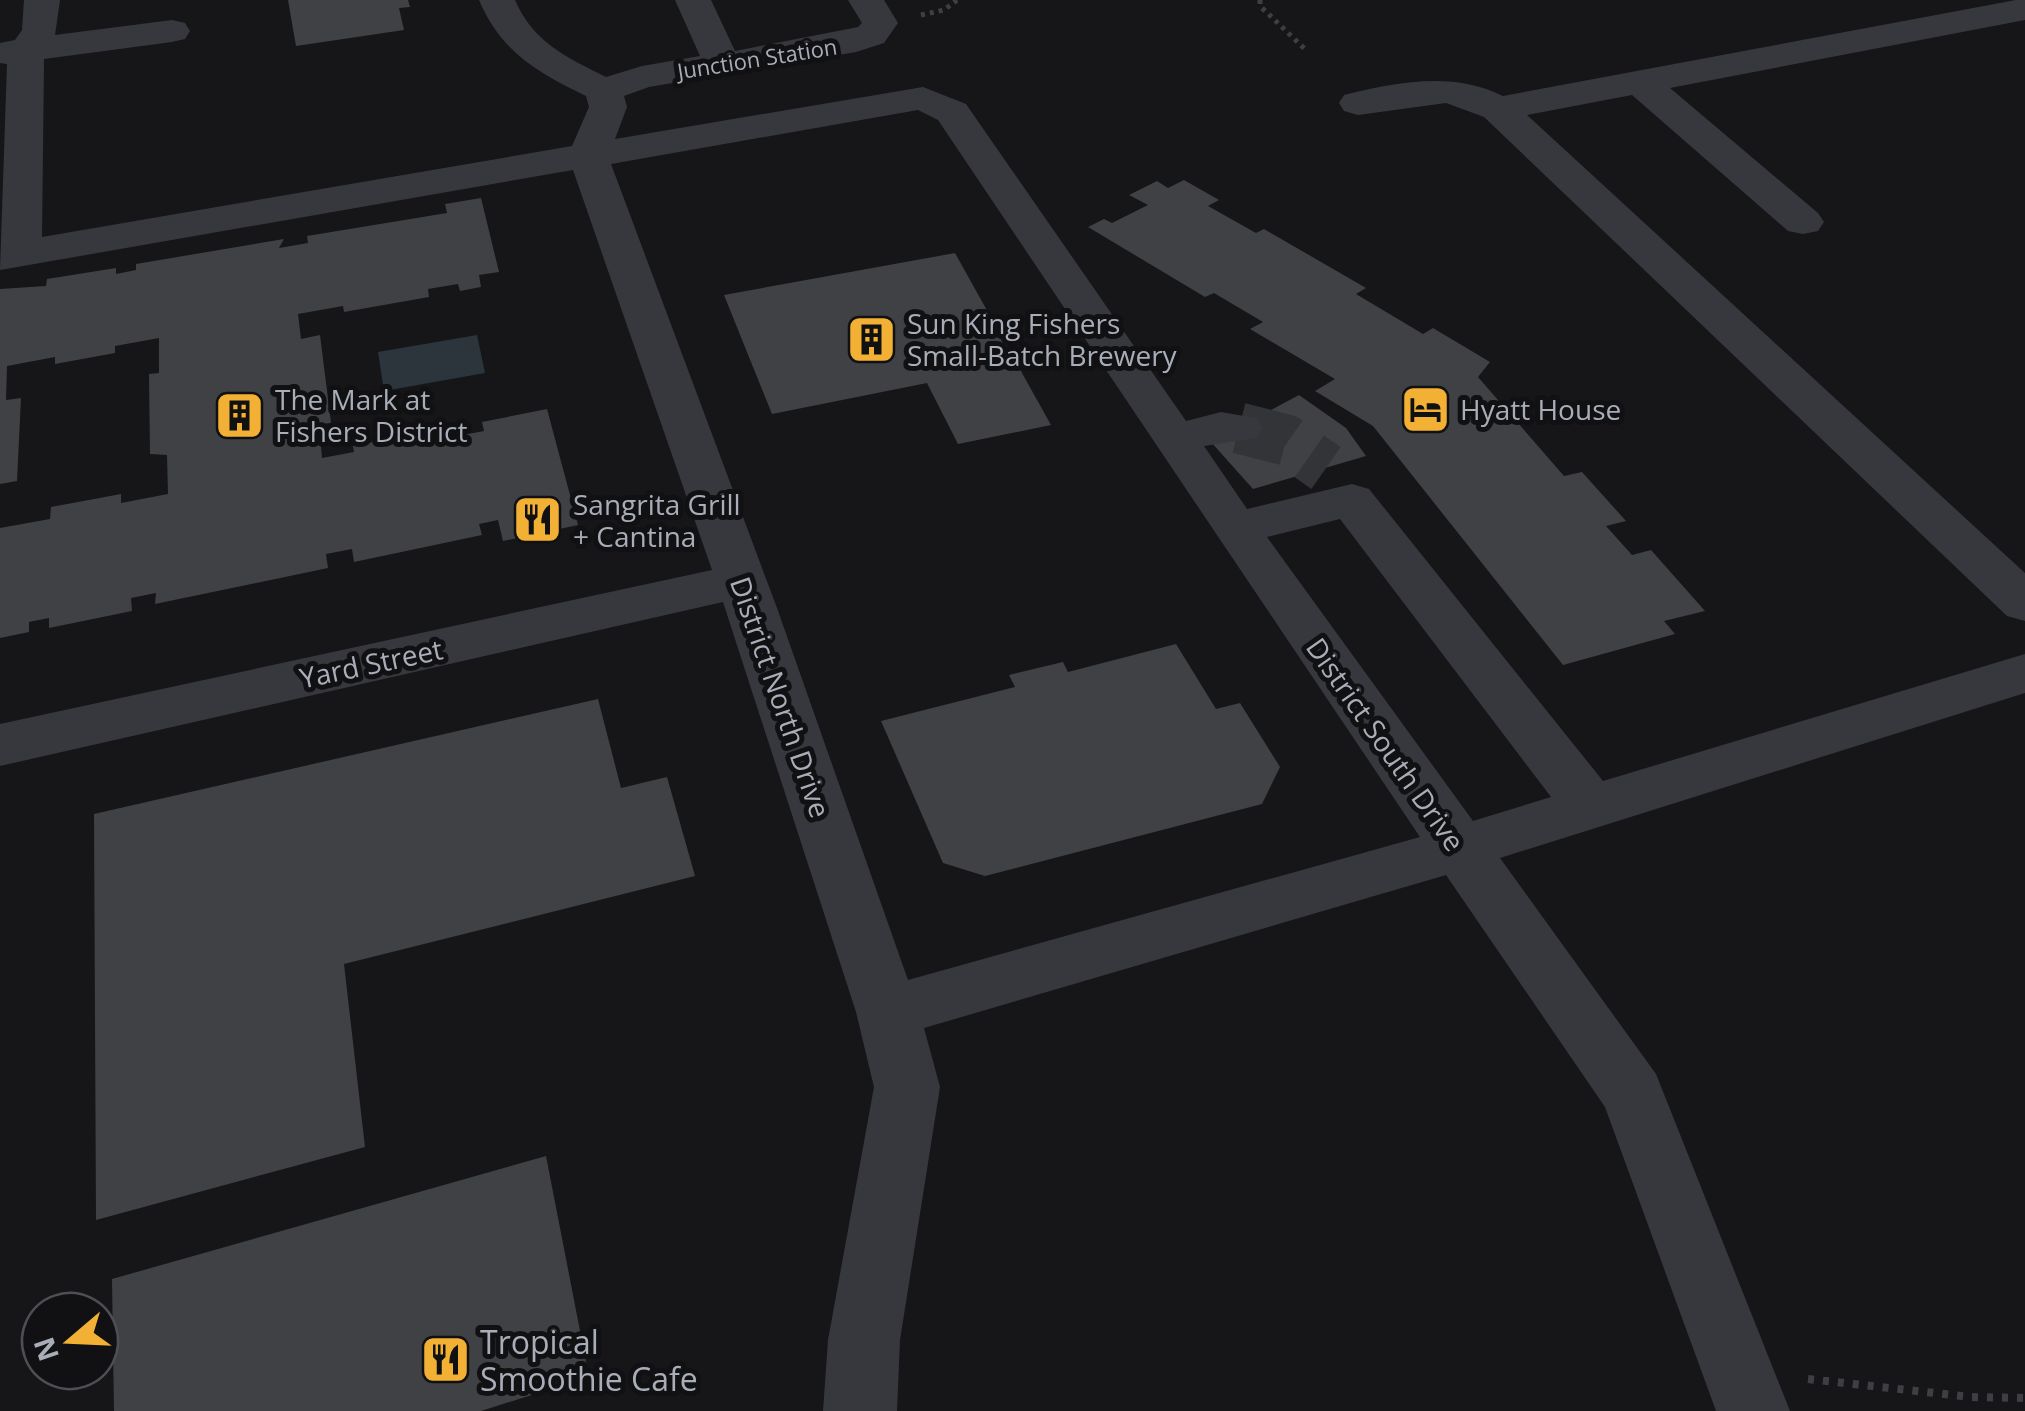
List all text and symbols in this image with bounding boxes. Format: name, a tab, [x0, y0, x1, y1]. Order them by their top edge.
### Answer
street label: Junction Station	[673, 31, 839, 86]
place label: Sun King Fishers Small-Batch Brewery	[907, 304, 1178, 374]
building icon: Sun King Fishers Small-Batch Brewery	[846, 313, 898, 365]
place label: The Mark at Fishers District	[275, 380, 467, 450]
hotel icon: Hyatt House	[1399, 383, 1451, 435]
building icon: The Mark at Fishers District	[214, 389, 266, 441]
place label: Hyatt House	[1460, 390, 1621, 428]
place label: Sangrita Grill + Cantina	[573, 485, 741, 555]
restaurant icon: Sangrita Grill + Cantina	[512, 494, 564, 546]
street label: District North Drive	[722, 572, 840, 822]
street label: Yard Street	[296, 629, 446, 697]
street label: District South Drive	[1298, 630, 1474, 858]
north arrow	[20, 1291, 120, 1391]
place label: Tropical Smoothie Cafe	[480, 1320, 698, 1400]
text: N	[24, 1333, 67, 1366]
restaurant icon: Tropical Smoothie Cafe	[419, 1333, 471, 1385]

